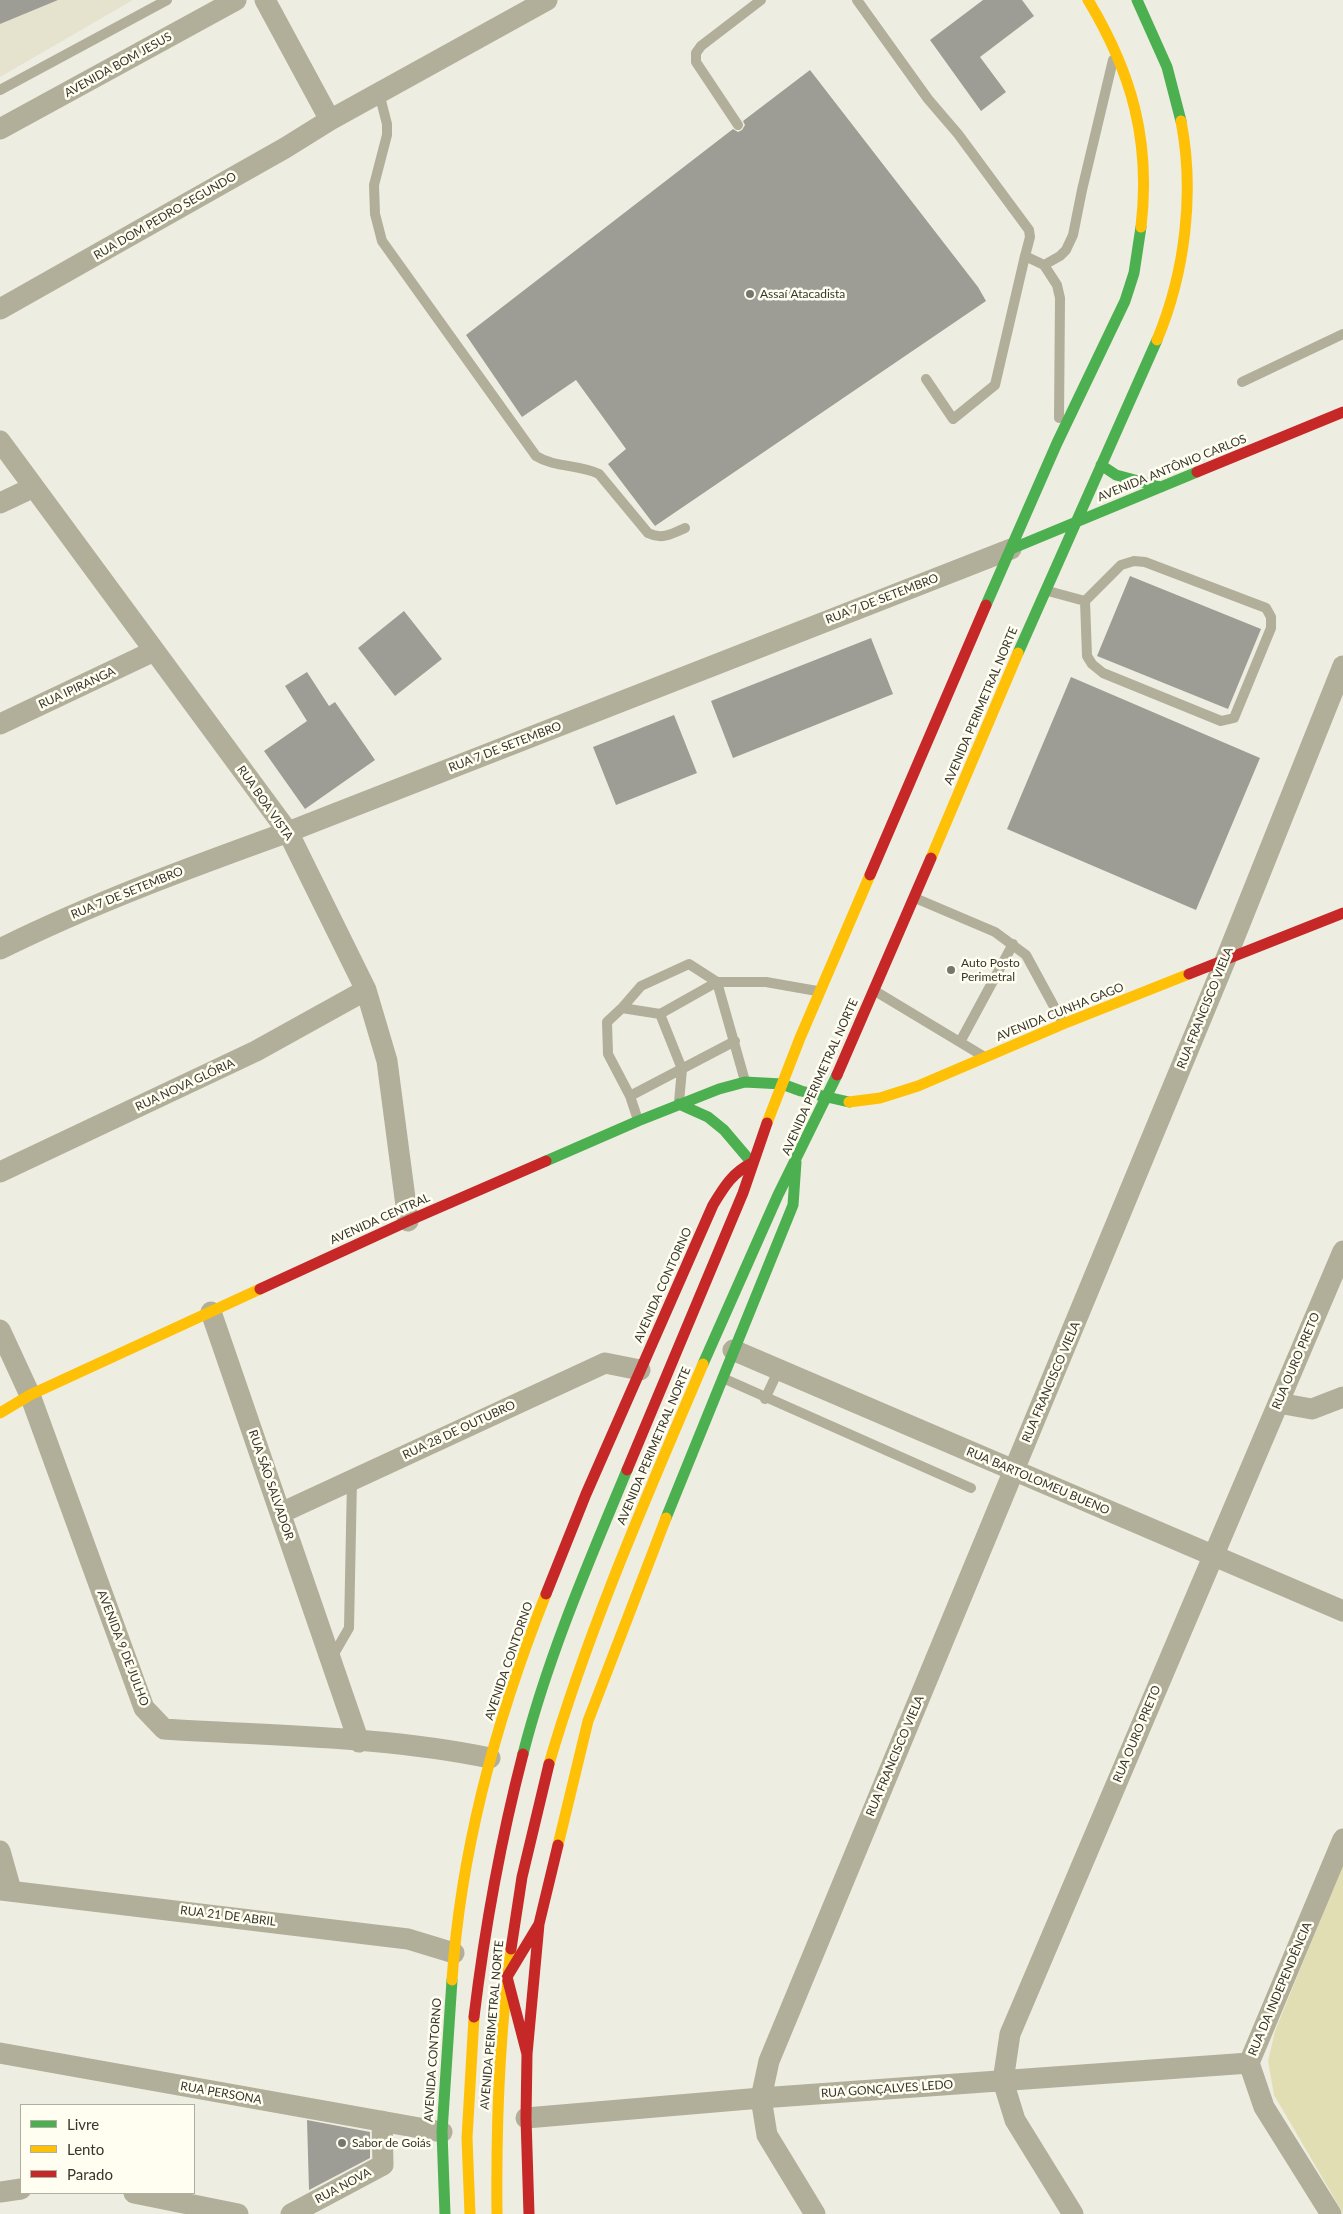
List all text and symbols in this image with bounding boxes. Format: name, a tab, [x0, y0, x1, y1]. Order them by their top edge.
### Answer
street label: AVENIDA BOM JESUS	[62, 29, 174, 101]
street label: RUA DOM PEDRO SEGUNDO	[91, 169, 239, 263]
place label: Assaí Atacadista	[760, 287, 845, 301]
marker: Assaí Atacadista	[744, 288, 756, 300]
street label: AVENIDA ANTÔNIO CARLOS	[1095, 431, 1249, 505]
street label: RUA 7 DE SETEMBRO	[823, 571, 941, 627]
street label: AVENIDA PERIMETRAL NORTE	[941, 625, 1021, 787]
street label: RUA IPIRANGA	[36, 664, 118, 712]
street label: RUA 7 DE SETEMBRO	[446, 719, 564, 775]
street label: RUA BOA VISTA	[234, 763, 296, 843]
street label: RUA 7 DE SETEMBRO	[69, 864, 185, 922]
street label: RUA FRANCISCO VIELA	[1174, 945, 1236, 1071]
place label: Auto Posto Perimetral	[961, 956, 1020, 984]
marker: Auto Posto Perimetral	[945, 964, 957, 976]
street label: AVENIDA CUNHA GAGO	[994, 980, 1126, 1044]
street label: AVENIDA PERIMETRAL NORTE	[779, 996, 861, 1158]
street label: RUA NOVA GLÓRIA	[133, 1056, 237, 1114]
street label: AVENIDA CENTRAL	[328, 1190, 432, 1248]
street label: AVENIDA CONTORNO	[631, 1225, 695, 1345]
street label: RUA OURO PRETO	[1269, 1310, 1323, 1412]
street label: RUA FRANCISCO VIELA	[1019, 1319, 1083, 1445]
street label: AVENIDA PERIMETRAL NORTE	[614, 1365, 694, 1527]
street label: RUA 28 DE OUTUBRO	[400, 1398, 518, 1462]
street label: RUA SÃO SALVADOR	[245, 1428, 297, 1542]
street label: RUA BARTOLOMEU BUENO	[964, 1444, 1112, 1518]
street label: AVENIDA 9 DE JULHO	[94, 1588, 152, 1708]
street label: AVENIDA CONTORNO	[482, 1600, 536, 1722]
street label: RUA OURO PRETO	[1110, 1683, 1164, 1785]
street label: RUA FRANCISCO VIELA	[863, 1693, 927, 1819]
street label: RUA 21 DE ABRIL	[179, 1903, 277, 1929]
street label: RUA DA INDEPENDÊNCIA	[1245, 1920, 1315, 2058]
street label: AVENIDA PERIMETRAL NORTE	[477, 1940, 507, 2110]
street label: AVENIDA CONTORNO	[421, 1997, 445, 2123]
street label: RUA GONÇALVES LEDO	[820, 2077, 954, 2101]
street label: RUA PERSONA	[179, 2079, 263, 2107]
legend	[20, 2104, 195, 2194]
text: Livre	[67, 2115, 99, 2133]
place label: Sabor de Goiás	[352, 2136, 431, 2150]
marker: Sabor de Goiás	[336, 2137, 348, 2149]
text: Lento	[67, 2140, 104, 2158]
text: Parado	[67, 2165, 113, 2183]
street label: RUA NOVA	[313, 2165, 373, 2207]

